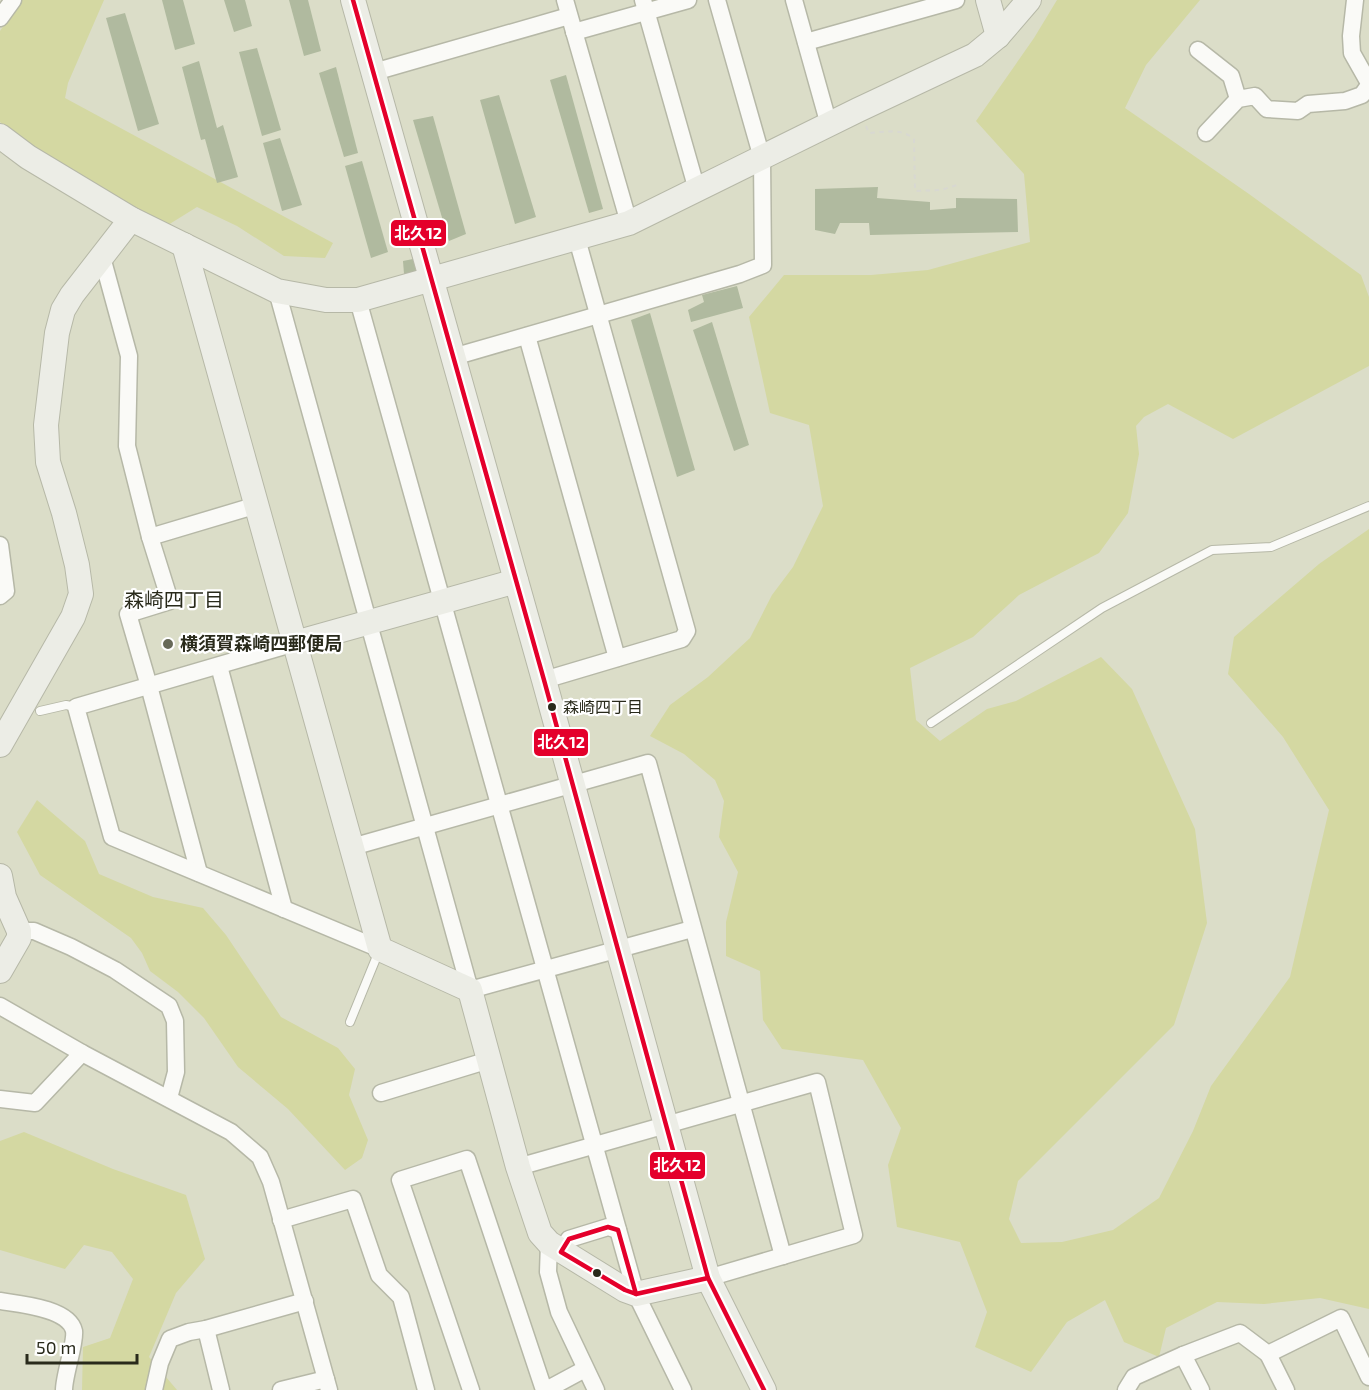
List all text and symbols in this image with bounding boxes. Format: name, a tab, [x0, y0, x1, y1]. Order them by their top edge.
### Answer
line badge: 北久12	[390, 219, 447, 247]
text: 北久12	[394, 223, 442, 242]
district label: 森崎四丁目	[124, 587, 224, 611]
place label: 横須賀森崎四郵便局	[180, 632, 342, 654]
marker: 横須賀森崎四郵便局	[161, 637, 175, 651]
place label: 森崎四丁目	[563, 697, 643, 716]
marker: 森崎四丁目	[546, 701, 558, 713]
line badge: 北久12	[533, 728, 589, 757]
text: 北久12	[537, 732, 585, 751]
line badge: 北久12	[649, 1151, 706, 1180]
text: 北久12	[653, 1155, 701, 1174]
unlabelled marker	[591, 1267, 603, 1279]
scale bar	[27, 1327, 136, 1365]
text: 50 m	[36, 1336, 76, 1358]

